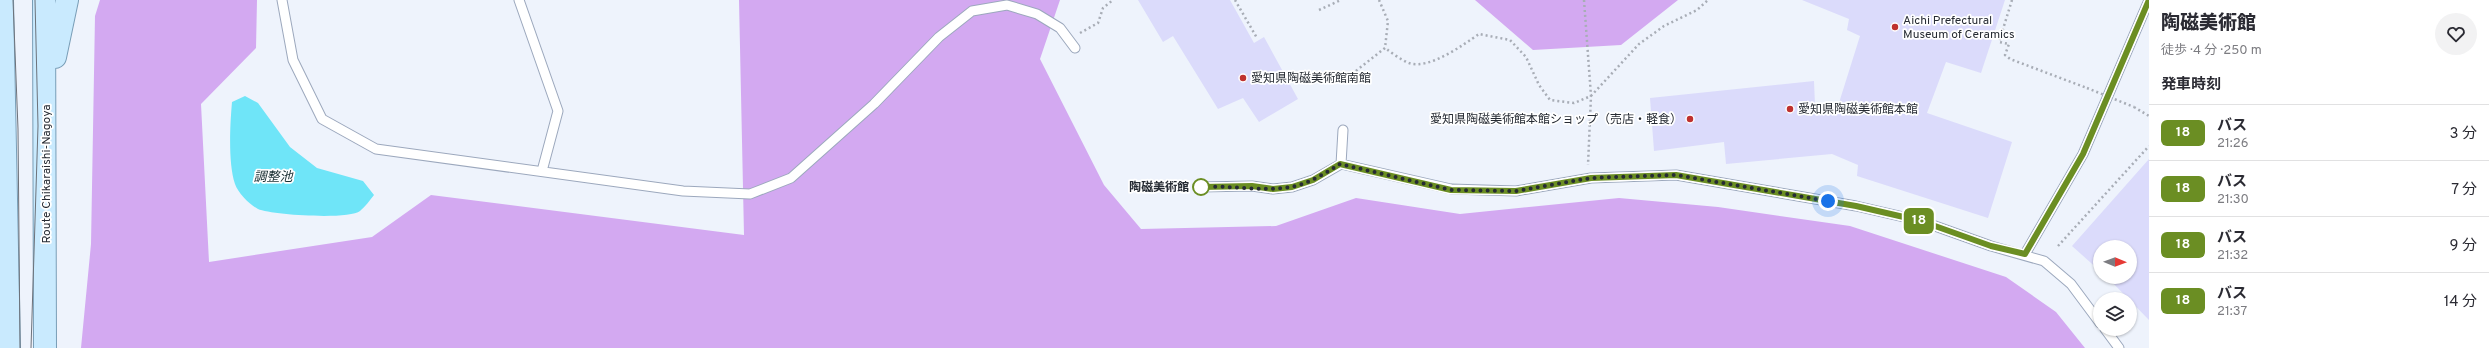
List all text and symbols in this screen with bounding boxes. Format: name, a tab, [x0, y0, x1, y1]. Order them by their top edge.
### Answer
text: 陶磁美術館	[2161, 12, 2256, 36]
place label: Aichi Prefectural Museum of Ceramics	[1903, 13, 2015, 43]
button: heart	[2435, 13, 2477, 55]
marker: Aichi Prefectural Museum of Ceramics	[1890, 22, 1900, 32]
text: 徒歩 · 4 分 · 250 m	[2161, 43, 2262, 59]
place label: 愛知県陶磁美術館南館	[1251, 71, 1371, 87]
marker: 愛知県陶磁美術館南館	[1238, 73, 1248, 83]
text: 発車時刻	[2161, 76, 2221, 95]
place label: 愛知県陶磁美術館本館	[1798, 102, 1918, 118]
street label: Route Chikaraishi-Nagoya	[39, 104, 55, 244]
marker: 愛知県陶磁美術館本館	[1785, 104, 1795, 114]
place label: 愛知県陶磁美術館本館ショップ（売店・軽食）	[1430, 112, 1682, 128]
marker: 愛知県陶磁美術館本館ショップ（売店・軽食）	[1685, 114, 1695, 124]
text: バス	[2217, 117, 2247, 136]
text: 18	[2176, 124, 2190, 141]
text: 3 分	[2449, 125, 2477, 144]
text: 21:26	[2217, 136, 2248, 152]
water label: 調整池	[253, 170, 294, 186]
text: バス	[2217, 173, 2247, 192]
marker: 陶磁美術館	[1192, 178, 1210, 196]
place label: 陶磁美術館	[1129, 180, 1189, 196]
text: 18	[2176, 180, 2190, 197]
text: 7 分	[2451, 181, 2477, 200]
your location	[1818, 191, 1838, 211]
text: 21:30	[2217, 192, 2249, 208]
line badge: 18	[1901, 208, 1937, 234]
text: 18	[1912, 212, 1926, 229]
text: バス	[2217, 229, 2247, 248]
text: 18	[2176, 236, 2190, 253]
text: 9 分	[2450, 237, 2477, 256]
north arrow	[2093, 240, 2137, 284]
map controls	[2093, 240, 2137, 336]
text: 21:32	[2217, 248, 2248, 264]
text: バス	[2217, 285, 2247, 304]
button: layers	[2093, 292, 2137, 336]
text: 18	[2176, 292, 2190, 309]
text: 14 分	[2444, 293, 2477, 312]
text: 21:37	[2217, 304, 2247, 320]

